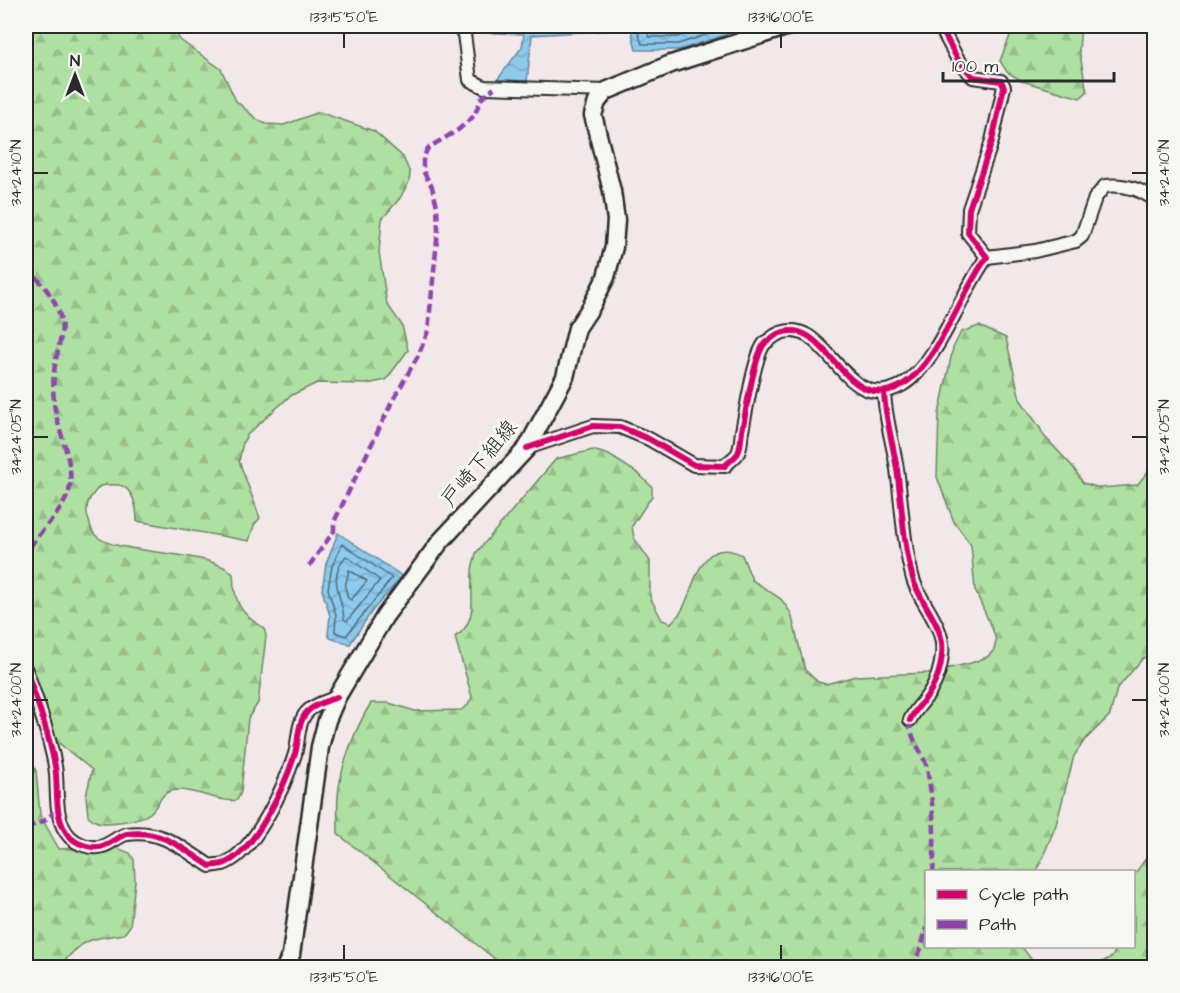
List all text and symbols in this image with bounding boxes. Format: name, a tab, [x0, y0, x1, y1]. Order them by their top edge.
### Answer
text: 133°15'50"E	[310, 7, 378, 28]
text: 133°16'00"E	[748, 7, 814, 28]
north arrow	[45, 45, 105, 105]
scale bar	[943, 45, 1114, 83]
text: N	[70, 50, 80, 72]
text: 100 m	[952, 54, 998, 79]
text: 34°24'10"N	[6, 140, 27, 206]
text: 34°24'10"N	[1154, 140, 1175, 206]
text: 34°24'05"N	[6, 399, 27, 475]
text: 34°24'05"N	[1154, 399, 1175, 475]
street label: 戸崎下組線	[435, 414, 524, 513]
text: 34°24'00"N	[6, 663, 27, 737]
text: 34°24'00"N	[1154, 663, 1175, 737]
legend	[925, 870, 1135, 948]
text: Cycle path	[979, 882, 1068, 908]
text: Path	[979, 912, 1016, 937]
text: 133°15'50"E	[310, 967, 378, 988]
text: 133°16'00"E	[748, 967, 814, 988]

